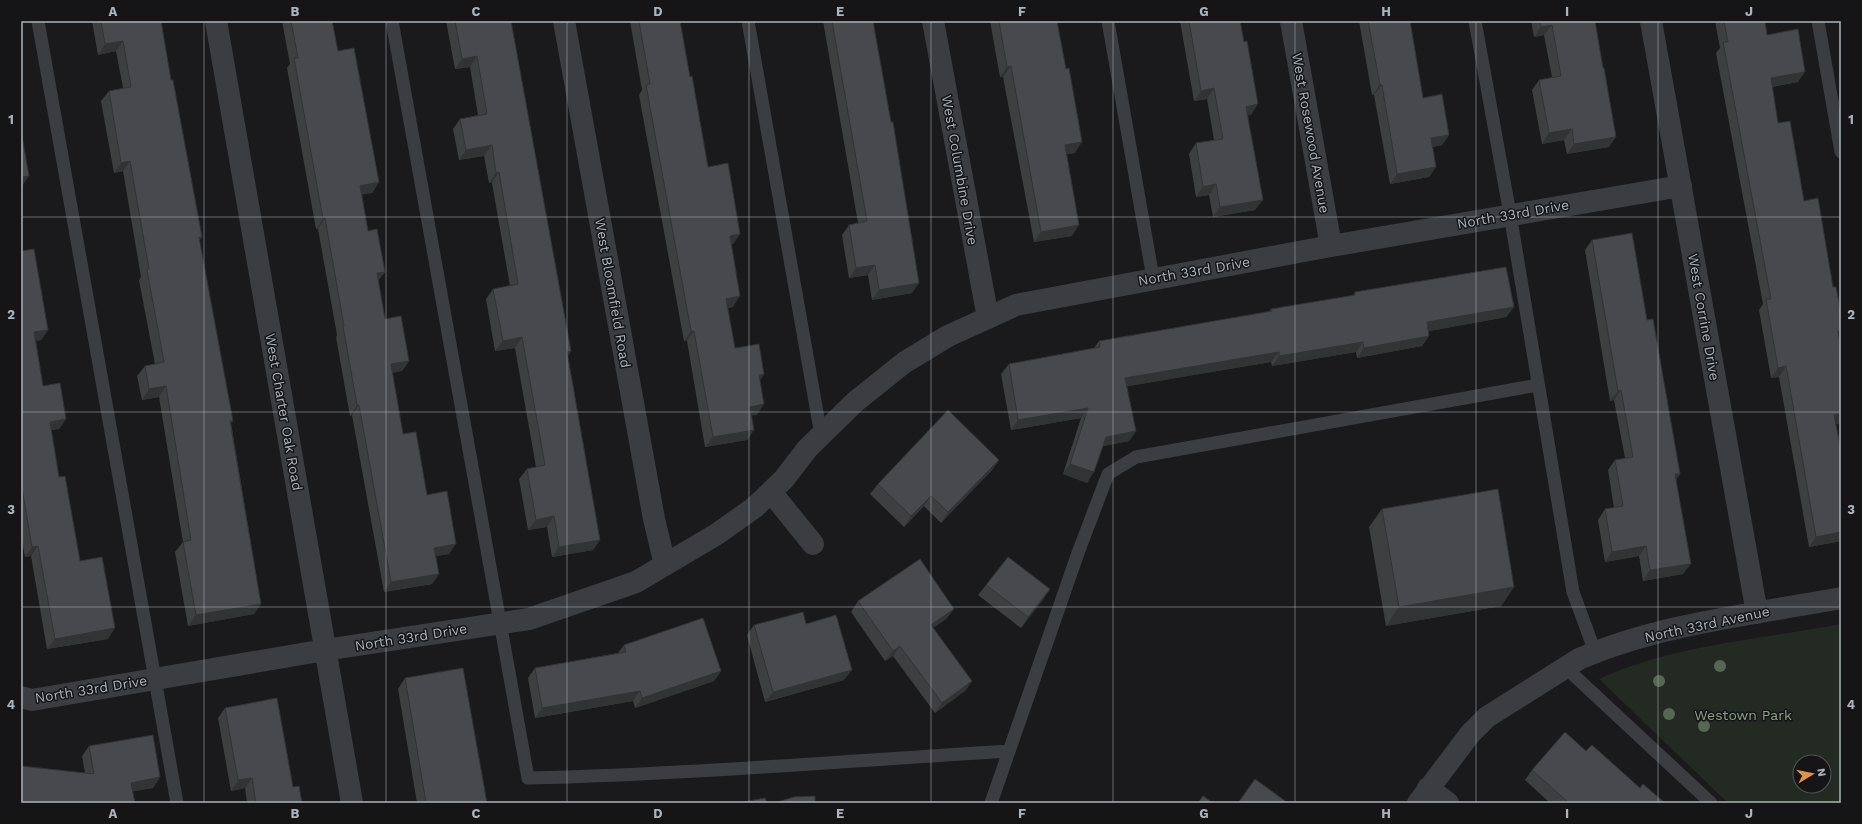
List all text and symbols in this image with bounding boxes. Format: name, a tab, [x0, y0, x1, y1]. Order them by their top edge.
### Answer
text: A	[109, 4, 118, 19]
text: B	[291, 4, 300, 19]
text: C	[472, 4, 481, 19]
text: D	[653, 4, 663, 19]
text: E	[836, 4, 844, 19]
text: F	[1018, 4, 1026, 19]
text: G	[1199, 4, 1209, 19]
text: H	[1381, 4, 1391, 19]
text: I	[1565, 4, 1569, 19]
text: J	[1745, 4, 1753, 19]
street label: West Rosewood Avenue	[1289, 52, 1333, 214]
street label: West Columbine Drive	[939, 94, 981, 246]
text: 1	[8, 112, 14, 127]
text: 1	[1848, 112, 1854, 127]
street label: North 33rd Drive	[1456, 196, 1570, 232]
street label: West Bloomfield Road	[592, 217, 634, 369]
street label: West Corrine Drive	[1685, 252, 1723, 382]
street label: North 33rd Drive	[1137, 253, 1251, 289]
text: 2	[7, 307, 15, 322]
text: 2	[1847, 307, 1855, 322]
street label: West Charter Oak Road	[262, 332, 306, 492]
text: 3	[7, 502, 15, 517]
text: 3	[1847, 502, 1855, 517]
street label: North 33rd Avenue	[1643, 603, 1771, 645]
street label: North 33rd Drive	[354, 620, 468, 654]
street label: North 33rd Drive	[34, 672, 148, 706]
text: 4	[7, 697, 16, 712]
text: 4	[1847, 697, 1856, 712]
park label: Westown Park	[1694, 707, 1792, 723]
north arrow	[1792, 754, 1832, 794]
text: N	[1814, 767, 1828, 777]
text: A	[109, 806, 118, 821]
text: B	[291, 806, 300, 821]
text: C	[472, 806, 481, 821]
text: D	[653, 806, 663, 821]
text: E	[836, 806, 844, 821]
text: F	[1018, 806, 1026, 821]
text: G	[1199, 806, 1209, 821]
text: H	[1381, 806, 1391, 821]
text: I	[1565, 806, 1569, 821]
text: J	[1745, 806, 1753, 821]

